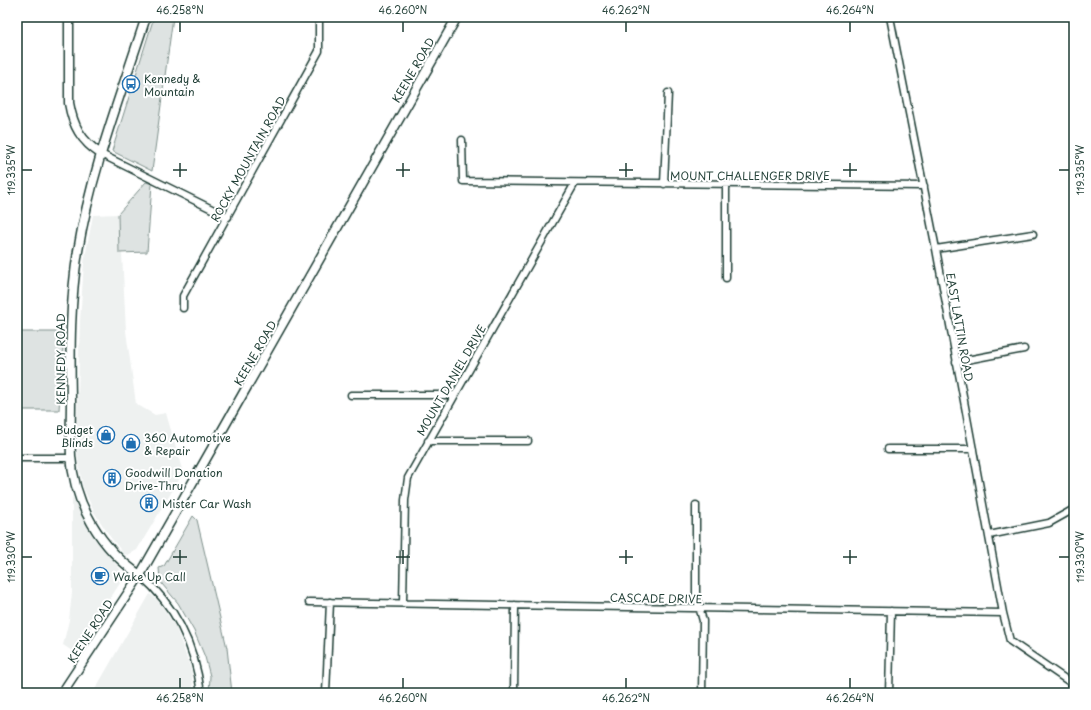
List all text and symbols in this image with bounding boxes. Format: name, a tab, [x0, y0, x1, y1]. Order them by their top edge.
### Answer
text: 46.258°N	[156, 2, 204, 17]
text: 46.260°N	[379, 2, 428, 17]
text: 46.262°N	[602, 2, 650, 17]
text: 46.264°N	[826, 2, 874, 17]
street label: KEENE ROAD	[387, 34, 439, 106]
place label: Kennedy & Mountain	[144, 70, 201, 100]
bus stop icon: Kennedy & Mountain	[121, 74, 141, 94]
street label: ROCKY MOUNTAIN ROAD	[206, 93, 290, 225]
text: 119.335°W	[3, 144, 18, 195]
text: 119.335°W	[1072, 144, 1087, 195]
street label: MOUNT CHALLENGER DRIVE	[670, 167, 830, 184]
street label: EAST LATTIN ROAD	[942, 271, 978, 383]
street label: KENNEDY ROAD	[52, 313, 69, 405]
street label: KEENE ROAD	[229, 317, 281, 389]
street label: MOUNT DANIEL DRIVE	[412, 321, 490, 439]
place label: Budget Blinds	[56, 421, 94, 451]
shop icon: Budget Blinds	[96, 425, 116, 445]
place label: 360 Automotive & Repair	[144, 429, 231, 459]
shop icon: 360 Automotive & Repair	[121, 433, 141, 453]
place label: Goodwill Donation Drive-Thru	[125, 464, 223, 494]
building icon: Goodwill Donation Drive-Thru	[102, 468, 122, 488]
building icon: Mister Car Wash	[139, 493, 159, 513]
place label: Mister Car Wash	[162, 495, 251, 512]
text: 119.330°W	[3, 531, 18, 583]
text: 119.330°W	[1072, 531, 1087, 583]
cafe icon: Wake Up Call	[90, 566, 110, 586]
place label: Wake Up Call	[113, 568, 186, 585]
street label: CASCADE DRIVE	[610, 589, 703, 607]
street label: KEENE ROAD	[63, 596, 117, 666]
text: 46.258°N	[156, 690, 204, 705]
text: 46.260°N	[379, 690, 428, 705]
text: 46.262°N	[602, 690, 650, 705]
text: 46.264°N	[826, 690, 874, 705]

